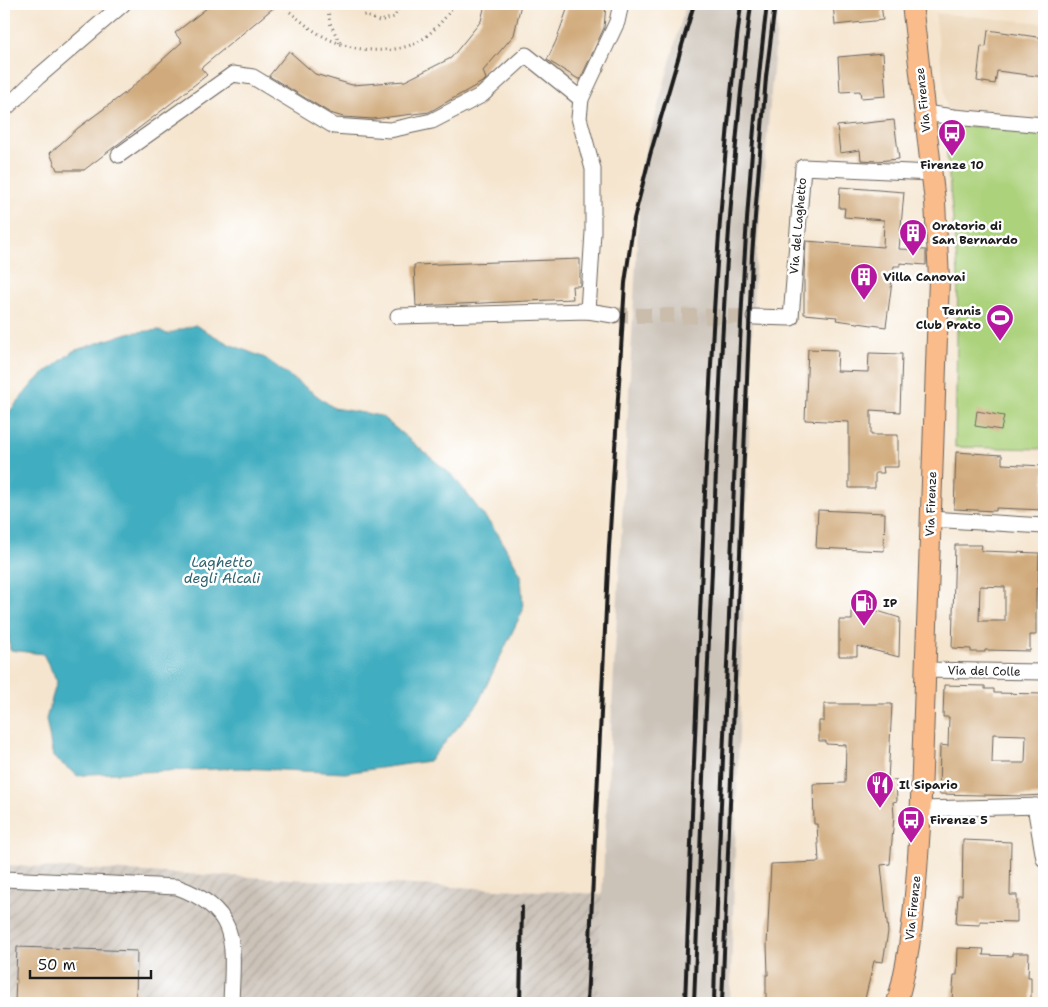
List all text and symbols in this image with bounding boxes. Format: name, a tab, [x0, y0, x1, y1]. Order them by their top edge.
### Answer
street label: Via Firenze	[912, 67, 934, 133]
bus stop icon: Firenze 10	[937, 118, 967, 157]
place label: Firenze 10	[920, 157, 984, 173]
street label: Via del Laghetto	[786, 177, 810, 275]
building icon: Oratorio di San Bernardo	[898, 218, 928, 257]
place label: Oratorio di San Bernardo	[932, 218, 1018, 248]
building icon: Villa Canovai	[849, 262, 879, 301]
place label: Villa Canovai	[883, 269, 966, 285]
place label: Tennis Club Prato	[916, 303, 981, 333]
sports icon: Tennis Club Prato	[985, 303, 1015, 342]
street label: Via Firenze	[922, 471, 940, 537]
water label: Laghetto degli Alcali	[184, 553, 261, 587]
fuel station icon: IP	[849, 588, 879, 627]
place label: IP	[883, 595, 898, 611]
street label: Via del Colle	[947, 662, 1021, 680]
restaurant icon: Il Sipario	[865, 770, 895, 809]
place label: Il Sipario	[899, 777, 958, 793]
bus stop icon: Firenze 5	[896, 805, 926, 844]
place label: Firenze 5	[930, 812, 988, 828]
street label: Via Firenze	[902, 875, 924, 941]
scale bar	[30, 947, 151, 979]
text: 50 m	[38, 955, 76, 975]

